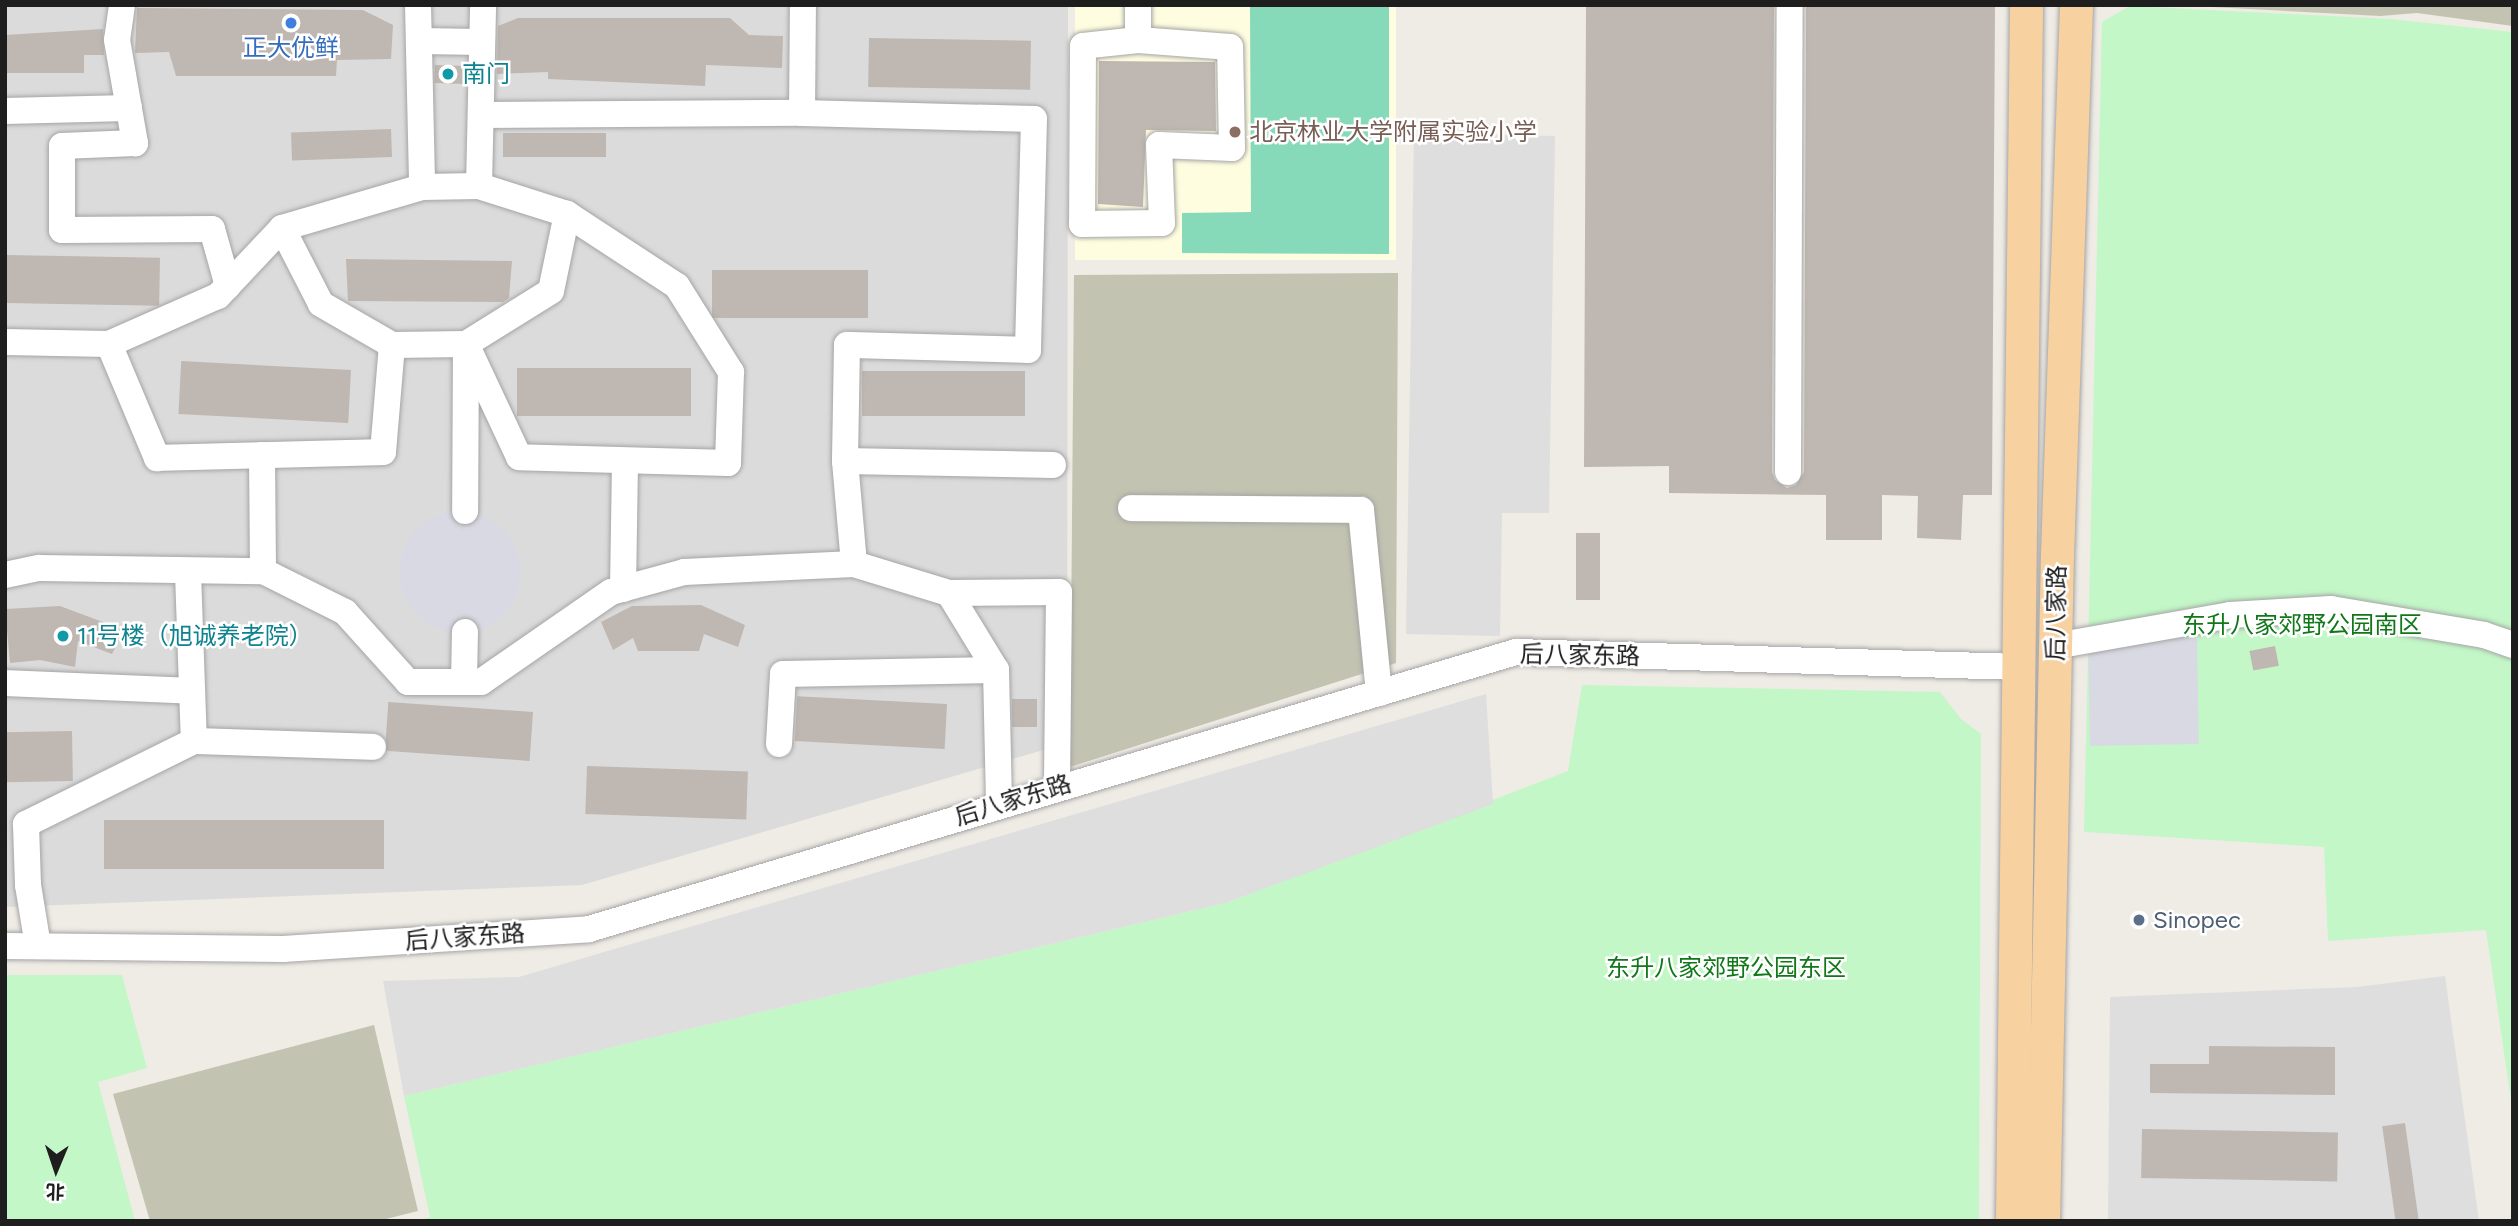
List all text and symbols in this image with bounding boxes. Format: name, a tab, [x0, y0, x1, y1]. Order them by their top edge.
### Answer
marker: 正大优鲜	[283, 15, 299, 31]
place label: 正大优鲜	[243, 34, 339, 62]
place label: 南门	[462, 60, 510, 88]
marker: 南门	[440, 66, 456, 82]
place label: 北京林业大学附属实验小学	[1249, 118, 1537, 146]
marker: 北京林业大学附属实验小学	[1227, 124, 1243, 140]
street label: 后八家路	[2041, 565, 2071, 661]
park label: 东升八家郊野公园南区	[2182, 611, 2422, 639]
place label: 11号楼（旭诚养老院）	[77, 622, 313, 650]
marker: 11号楼（旭诚养老院）	[55, 628, 71, 644]
street label: 后八家东路	[1520, 640, 1640, 670]
street label: 后八家东路	[951, 769, 1075, 831]
place label: Sinopec	[2153, 906, 2241, 934]
marker: Sinopec	[2131, 912, 2147, 928]
street label: 后八家东路	[404, 918, 526, 956]
park label: 东升八家郊野公园东区	[1606, 954, 1846, 982]
north arrow	[21, 1135, 91, 1205]
text: 北	[45, 1180, 65, 1203]

